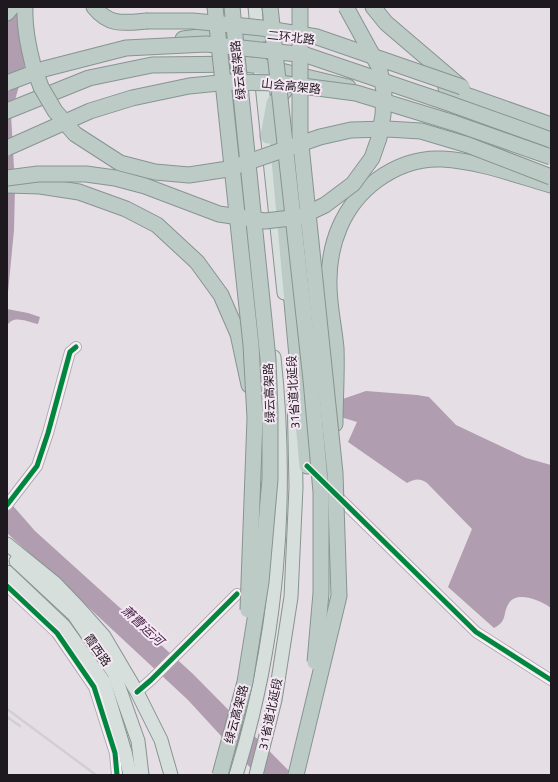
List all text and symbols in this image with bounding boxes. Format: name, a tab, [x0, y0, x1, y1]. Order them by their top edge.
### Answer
street label: 二环北路	[266, 25, 316, 49]
street label: 绿云高架路	[225, 39, 251, 101]
street label: 山会高架路	[260, 73, 322, 99]
street label: 31省道北延段	[282, 355, 304, 429]
street label: 绿云高架路	[258, 363, 280, 423]
water label: 萧曹运河	[117, 600, 171, 652]
street label: 霞西路	[80, 630, 116, 670]
street label: 31省道北延段	[253, 676, 287, 752]
street label: 绿云高架路	[219, 683, 253, 745]

